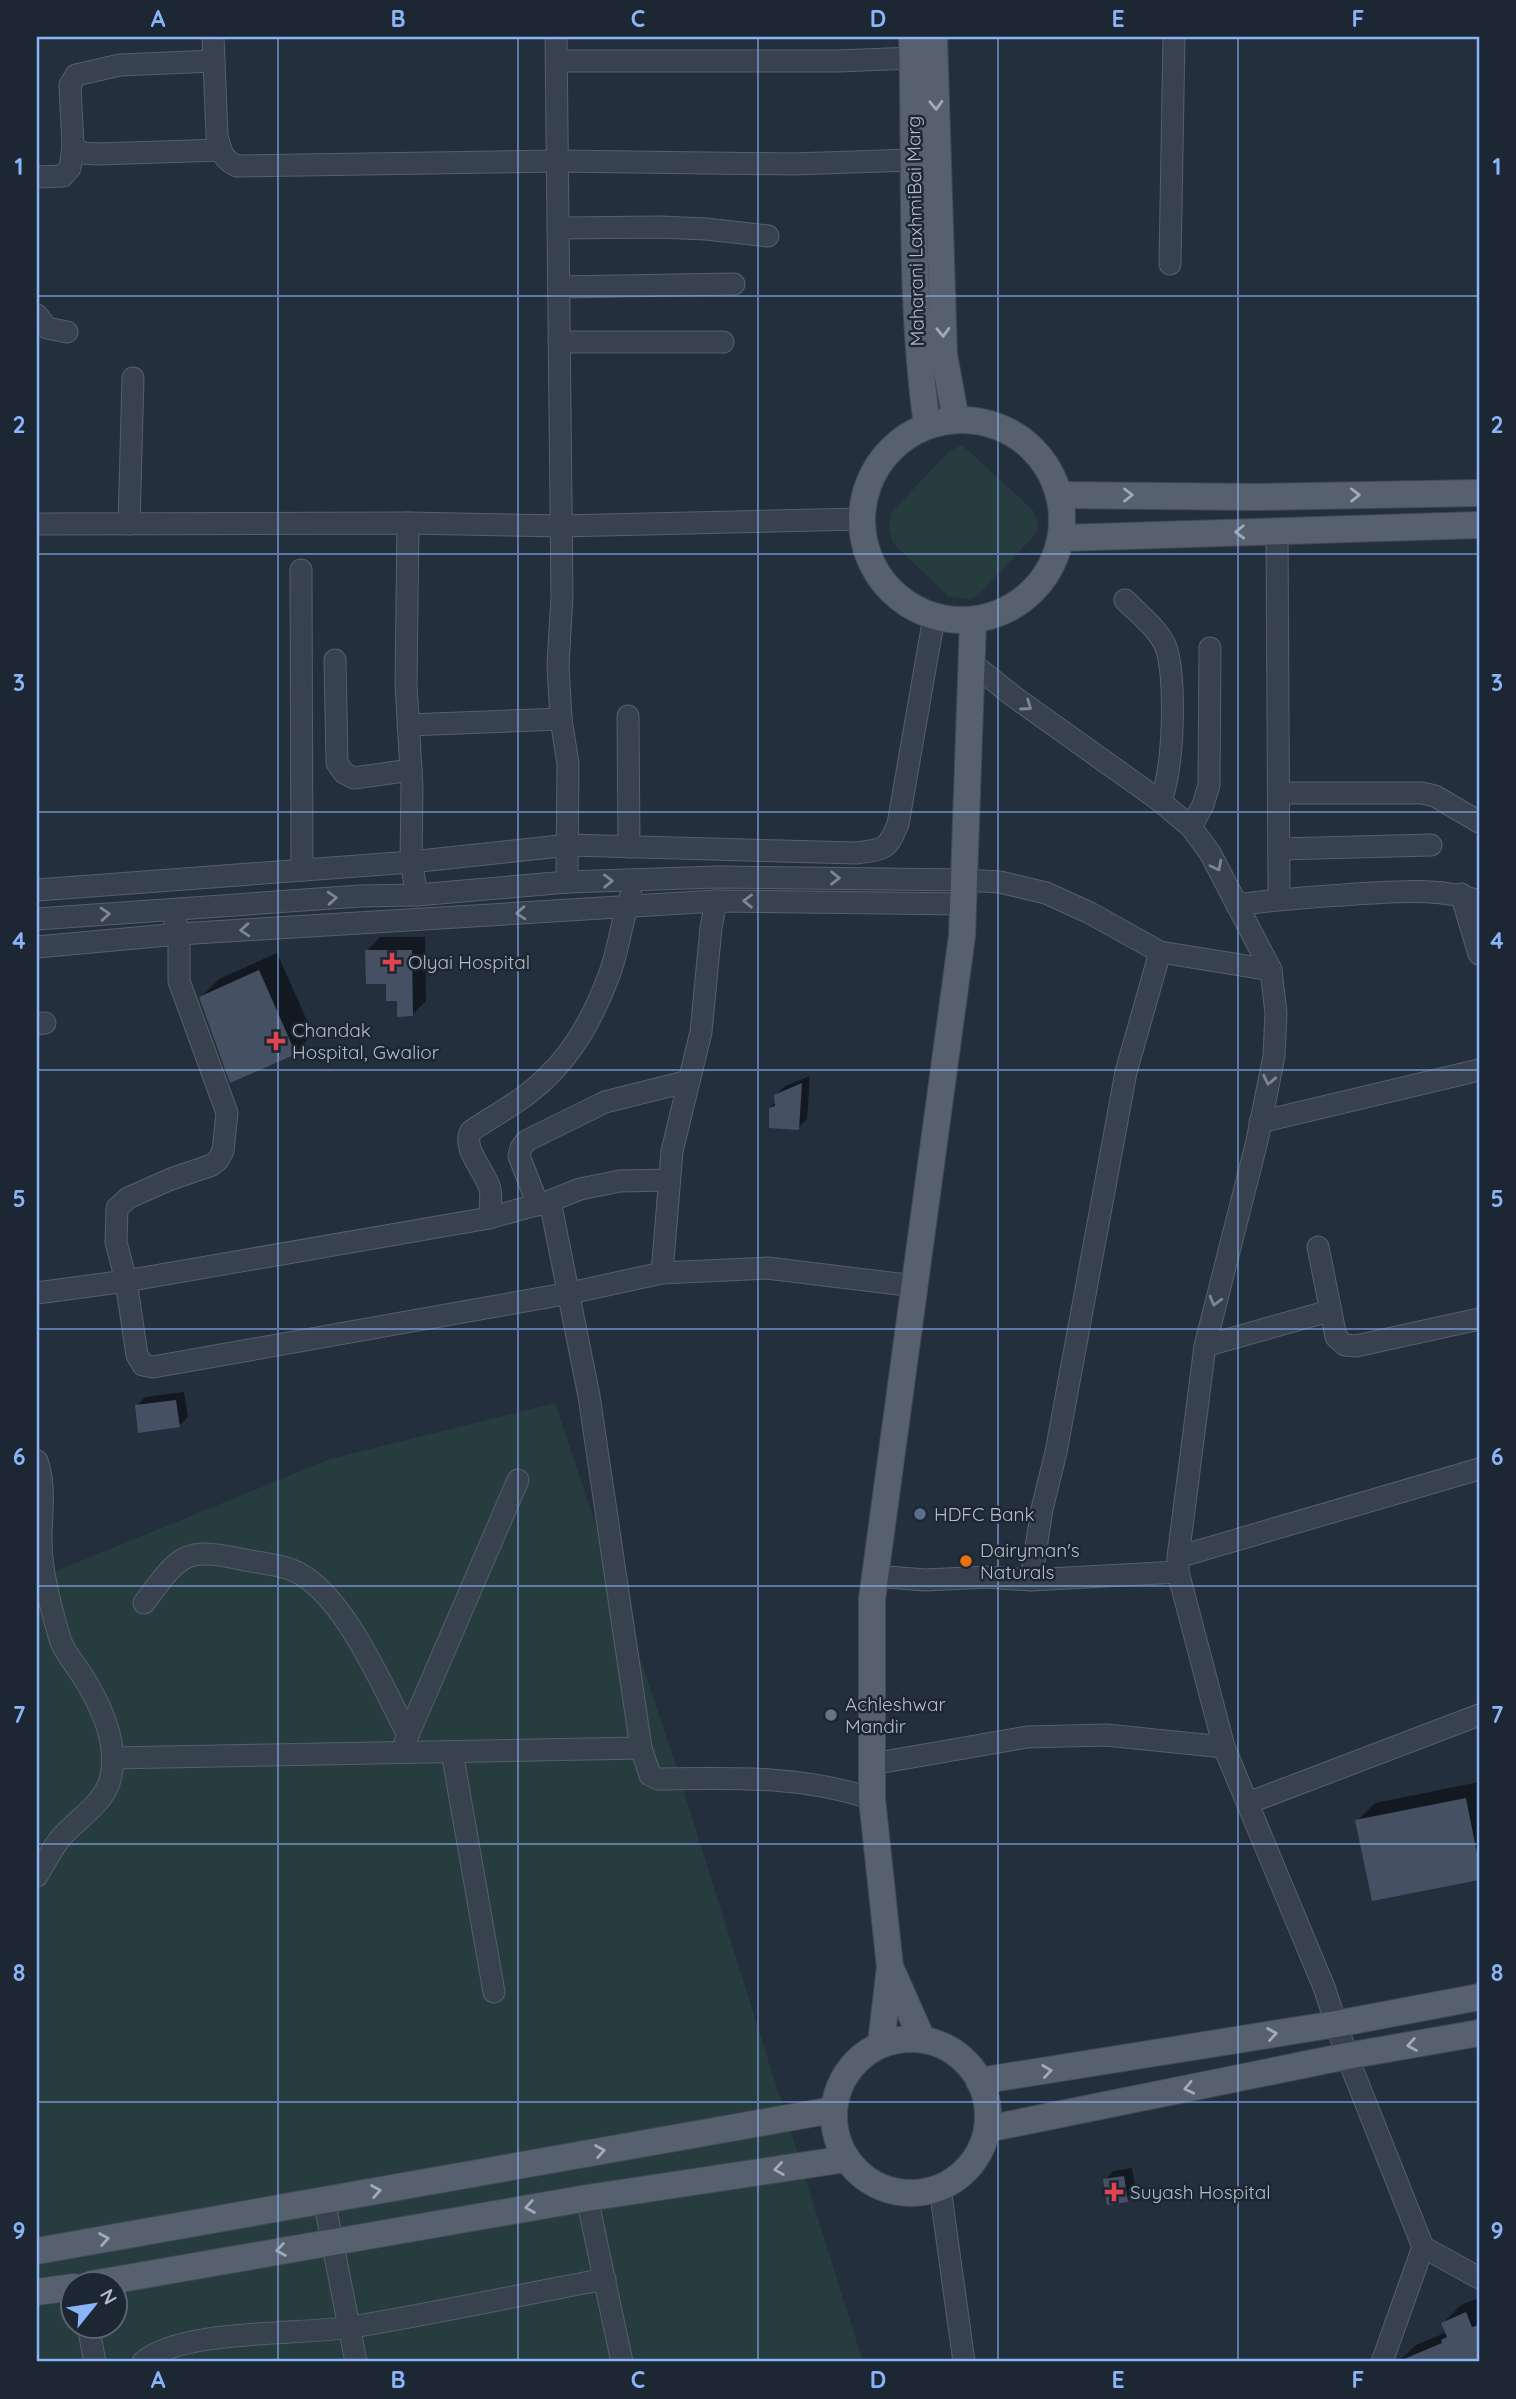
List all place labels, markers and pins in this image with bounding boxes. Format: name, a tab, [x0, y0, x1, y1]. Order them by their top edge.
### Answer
place label: Olyai Hospital	[408, 950, 530, 974]
marker: Olyai Hospital	[382, 952, 402, 972]
place label: Chandak Hospital, Gwalior	[292, 1018, 440, 1064]
marker: Chandak Hospital, Gwalior	[266, 1031, 286, 1051]
place label: HDFC Bank	[934, 1502, 1035, 1526]
marker: HDFC Bank	[912, 1506, 928, 1522]
place label: Dairyman's Naturals	[980, 1538, 1080, 1584]
marker: Dairyman's Naturals	[958, 1553, 974, 1569]
place label: Achleshwar Mandir	[845, 1692, 946, 1738]
marker: Achleshwar Mandir	[823, 1707, 839, 1723]
place label: Suyash Hospital	[1130, 2180, 1271, 2204]
marker: Suyash Hospital	[1104, 2182, 1124, 2202]

